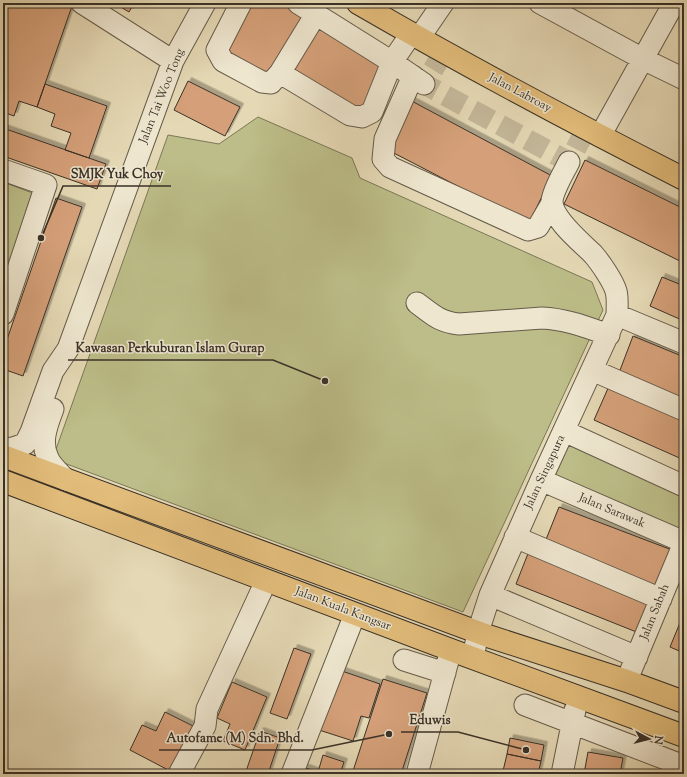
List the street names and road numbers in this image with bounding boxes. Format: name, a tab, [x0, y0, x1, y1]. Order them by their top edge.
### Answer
street label: Jalan Tai Woo Tong	[134, 46, 189, 147]
street label: Jalan Labroay	[484, 68, 555, 117]
street label: Jalan Singapura	[520, 432, 570, 513]
street label: Jalan Sarawak	[575, 488, 649, 533]
street label: Jalan Sabah	[635, 581, 674, 644]
street label: Jalan Kuala Kangsar	[292, 582, 394, 636]

